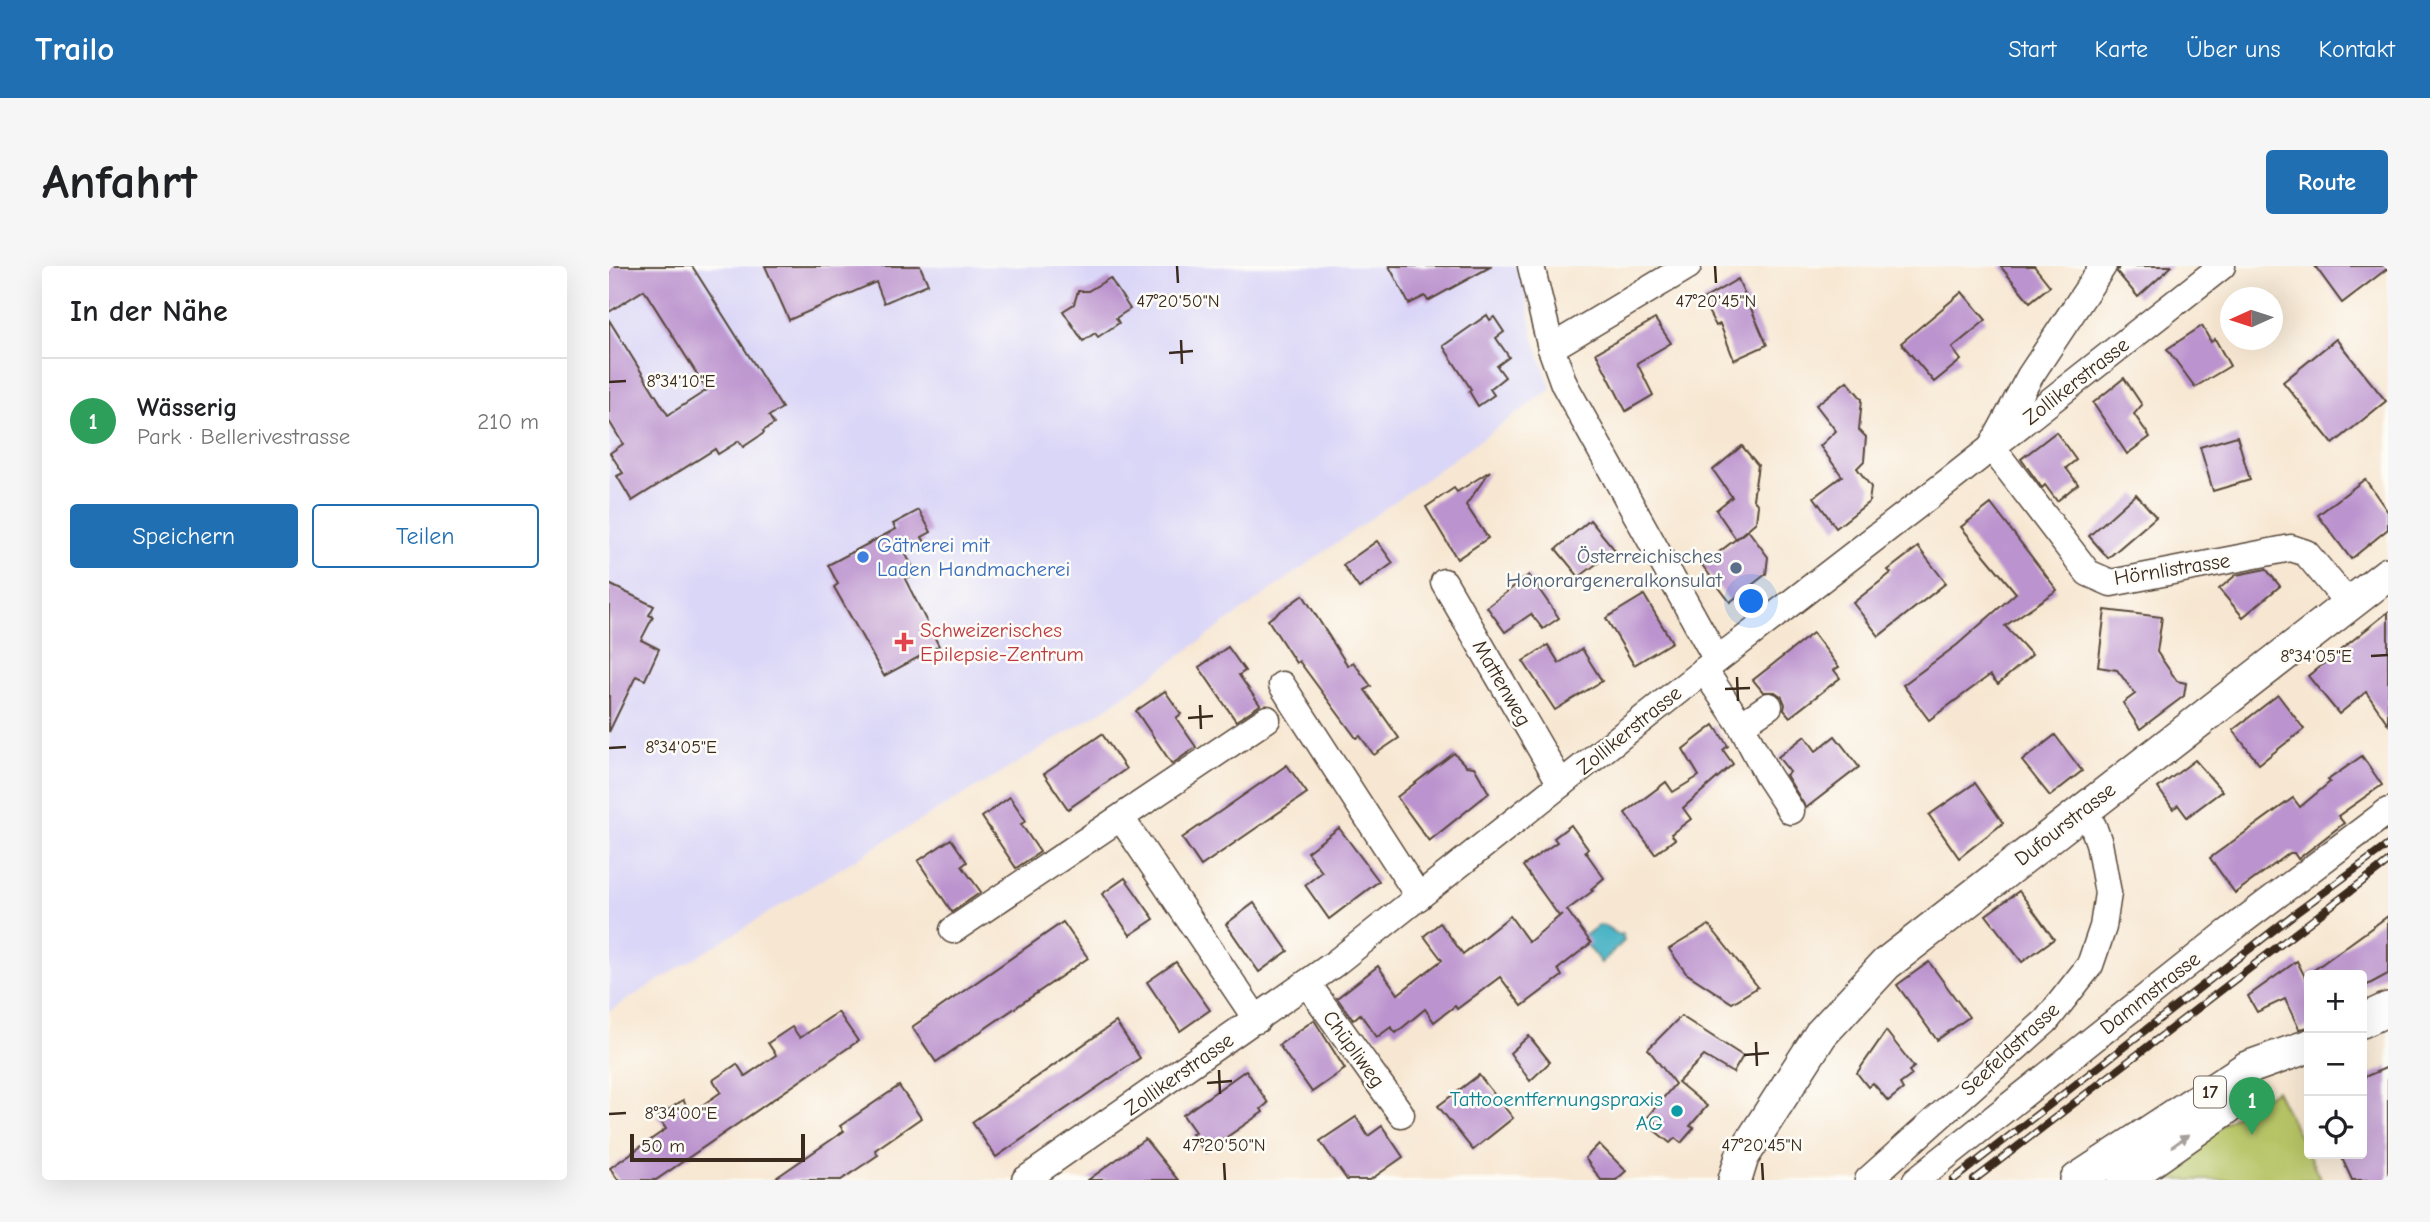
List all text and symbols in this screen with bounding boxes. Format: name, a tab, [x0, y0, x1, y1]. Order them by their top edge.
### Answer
text: Trailo	[35, 30, 114, 68]
text: Start	[2008, 35, 2056, 63]
text: Karte	[2094, 35, 2148, 63]
text: Über uns	[2186, 35, 2281, 63]
text: Kontakt	[2319, 35, 2395, 63]
button: Route	[2266, 150, 2388, 214]
text: Anfahrt	[42, 154, 197, 210]
north arrow	[2220, 287, 2283, 350]
text: 47°20'50"N	[1136, 291, 1220, 312]
text: 47°20'45"N	[1676, 291, 1756, 312]
text: In der Nähe	[70, 294, 228, 329]
street label: Zollikerstrasse	[2018, 332, 2134, 430]
text: 8°34'10"E	[647, 371, 716, 392]
text: Wässerig	[137, 393, 238, 423]
text: 1	[88, 408, 98, 435]
text: 210 m	[477, 408, 539, 435]
text: Park · Bellerivestrasse	[137, 423, 350, 450]
button: Speichern	[70, 504, 298, 568]
button: Teilen	[312, 504, 539, 568]
place label: Gätnerei mit Laden Handmacherei	[877, 533, 1070, 581]
place label: Österreichisches Honorargeneralkonsulat	[1506, 544, 1723, 592]
street label: Hörnlistrasse	[2112, 548, 2232, 590]
marker: Gätnerei mit Laden Handmacherei	[855, 549, 871, 565]
marker: Österreichisches Honorargeneralkonsulat	[1728, 560, 1744, 576]
your location	[1734, 584, 1768, 618]
place label: Schweizerisches Epilepsie-Zentrum	[920, 618, 1084, 666]
marker: Schweizerisches Epilepsie-Zentrum	[894, 632, 914, 652]
street label: Mattenweg	[1468, 636, 1536, 730]
text: 8°34'05"E	[2280, 646, 2352, 667]
street label: Zollikerstrasse	[1572, 681, 1686, 779]
text: 8°34'05"E	[645, 737, 717, 758]
street label: Dufourstrasse	[2010, 777, 2120, 871]
street label: Dammstrasse	[2095, 947, 2205, 1039]
map controls	[2304, 970, 2367, 1159]
button: +	[2304, 970, 2367, 1033]
street label: Seefeldstrasse	[1956, 997, 2064, 1101]
street label: Chüpliweg	[1318, 1006, 1390, 1092]
street label: Zollikerstrasse	[1120, 1028, 1238, 1120]
button: −	[2304, 1033, 2367, 1096]
road number: 17	[2194, 1076, 2226, 1108]
pin: 1	[2229, 1077, 2275, 1135]
place label: Tattooentfernungspraxis AG	[1450, 1087, 1663, 1135]
button: locate	[2304, 1096, 2367, 1159]
text: 8°34'00"E	[645, 1103, 718, 1124]
marker: Tattooentfernungspraxis AG	[1669, 1103, 1685, 1119]
scale bar	[630, 1131, 805, 1163]
one-way arrow	[2171, 1134, 2189, 1148]
text: 50 m	[641, 1135, 685, 1157]
text: 47°20'50"N	[1182, 1135, 1266, 1156]
text: 47°20'45"N	[1722, 1135, 1802, 1156]

